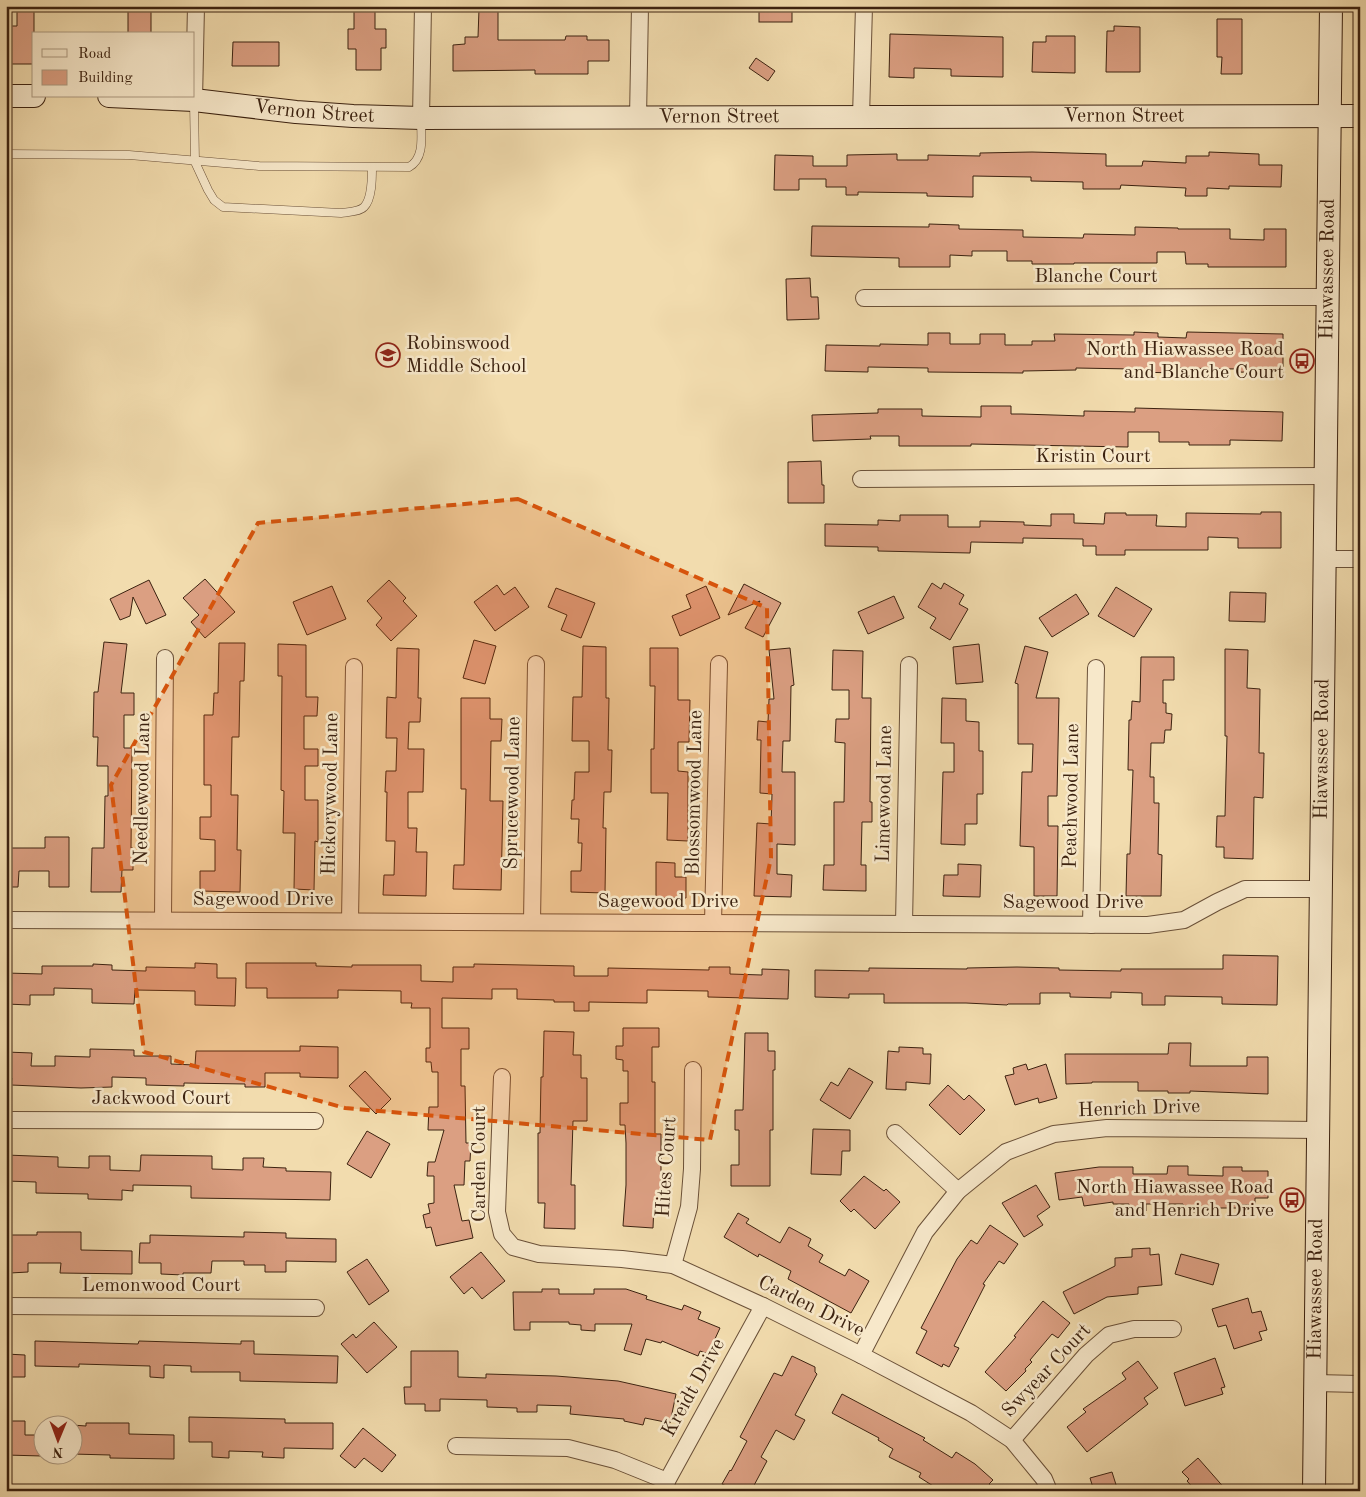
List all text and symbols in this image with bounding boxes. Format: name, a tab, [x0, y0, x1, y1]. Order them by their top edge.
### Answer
legend	[32, 32, 195, 98]
text: Road	[78, 47, 112, 62]
text: Building	[78, 71, 133, 86]
street label: Vernon Street	[253, 97, 375, 127]
street label: Vernon Street	[1063, 106, 1185, 127]
street label: Vernon Street	[658, 107, 780, 127]
street label: Hiawassee Road	[1317, 198, 1339, 340]
street label: Blanche Court	[1034, 267, 1158, 287]
place label: Robinswood Middle School	[406, 334, 526, 377]
place label: North Hiawassee Road and Blanche Court	[1086, 340, 1284, 383]
school or university icon: Robinswood Middle School	[375, 342, 401, 368]
bus stop icon: North Hiawassee Road and Blanche Court	[1289, 348, 1315, 374]
street label: Kristin Court	[1035, 447, 1151, 467]
street label: Hiawassee Road	[1312, 678, 1333, 820]
street label: Blossomwood Lane	[684, 710, 706, 876]
street label: Hickorywood Lane	[320, 712, 342, 876]
street label: Needlewood Lane	[132, 713, 154, 865]
street label: Sprucewood Lane	[502, 716, 524, 870]
street label: Peachwood Lane	[1061, 723, 1083, 869]
street label: Limewood Lane	[874, 725, 896, 863]
street label: Sagewood Drive	[193, 890, 333, 910]
street label: Sagewood Drive	[598, 892, 738, 912]
street label: Sagewood Drive	[1003, 893, 1143, 913]
street label: Jackwood Court	[91, 1089, 231, 1109]
street label: Henrich Drive	[1077, 1097, 1201, 1121]
street label: Carden Court	[470, 1106, 490, 1222]
street label: Hites Court	[654, 1116, 680, 1218]
place label: North Hiawassee Road and Henrich Drive	[1076, 1178, 1274, 1221]
bus stop icon: North Hiawassee Road and Henrich Drive	[1279, 1187, 1305, 1213]
street label: Hiawassee Road	[1306, 1218, 1327, 1360]
street label: Carden Drive	[755, 1273, 867, 1341]
street label: Lemonwood Court	[82, 1276, 240, 1296]
street label: Swyear Court	[999, 1320, 1095, 1422]
street label: Kreidt Drive	[659, 1335, 729, 1441]
north arrow	[32, 1414, 82, 1464]
text: N	[52, 1445, 63, 1459]

